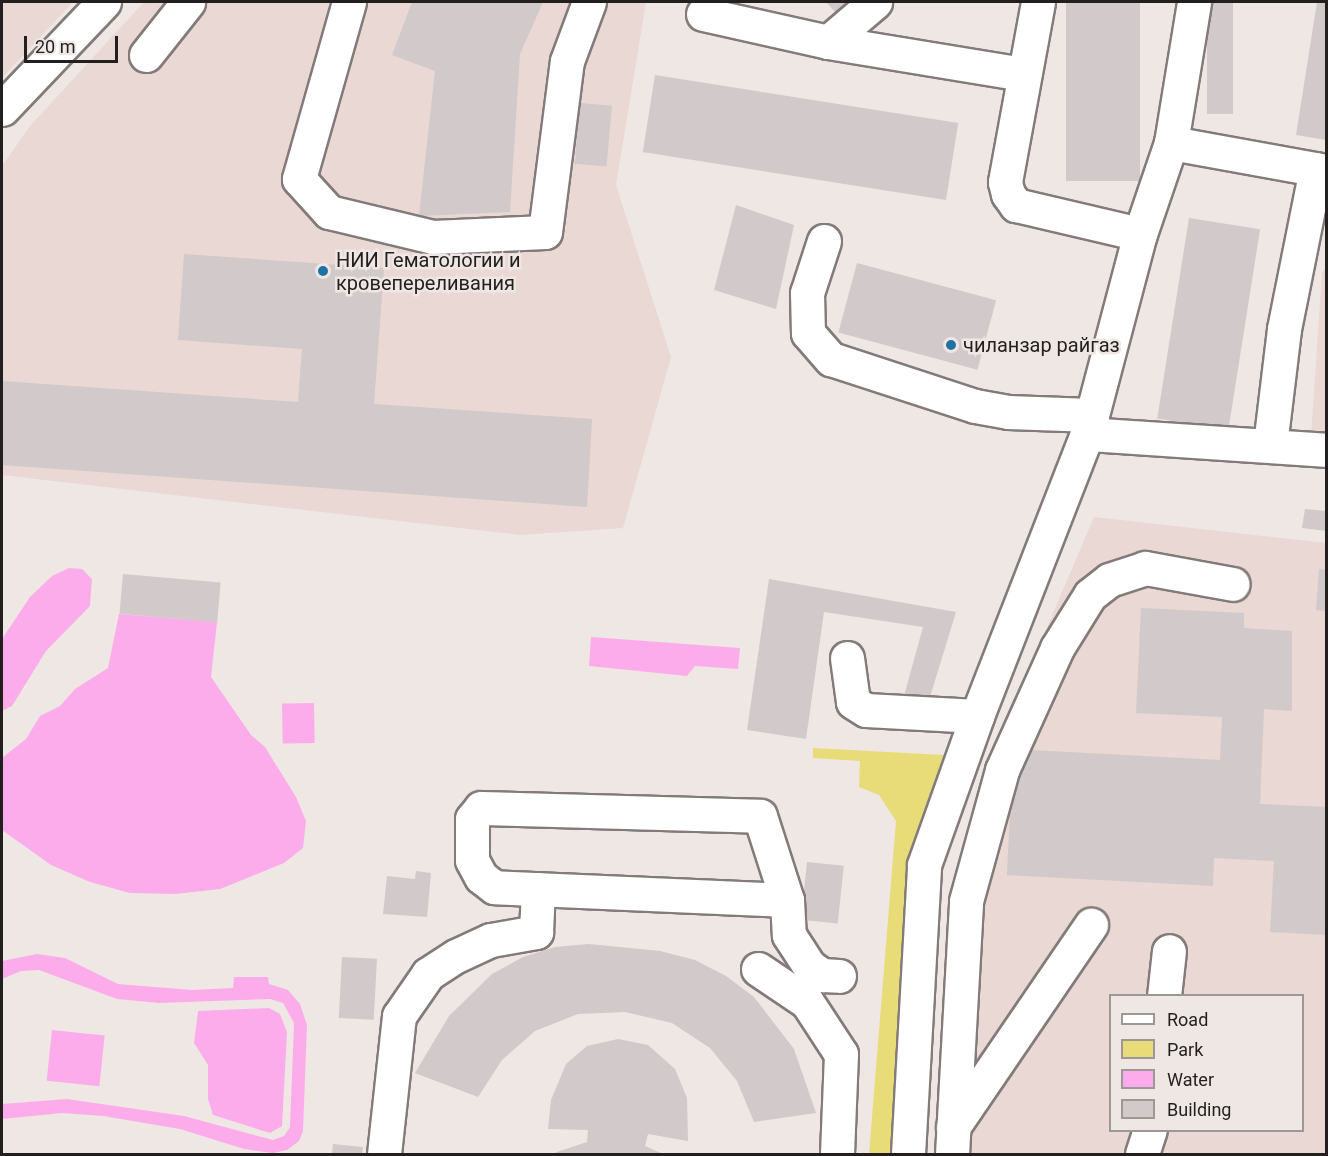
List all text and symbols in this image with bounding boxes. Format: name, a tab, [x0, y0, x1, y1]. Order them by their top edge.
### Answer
scale bar	[27, 24, 122, 62]
text: 20 m	[35, 36, 75, 57]
place label: НИИ Гематологии и кровепереливания	[336, 248, 521, 295]
marker: НИИ Гематологии и кровепереливания	[314, 262, 332, 280]
place label: чиланзар райгаз	[963, 333, 1120, 357]
marker: чиланзар райгаз	[944, 338, 958, 352]
legend	[1109, 994, 1304, 1132]
text: Road	[1167, 1009, 1208, 1030]
text: Park	[1167, 1039, 1203, 1060]
text: Water	[1167, 1069, 1214, 1090]
text: Building	[1167, 1099, 1231, 1120]

